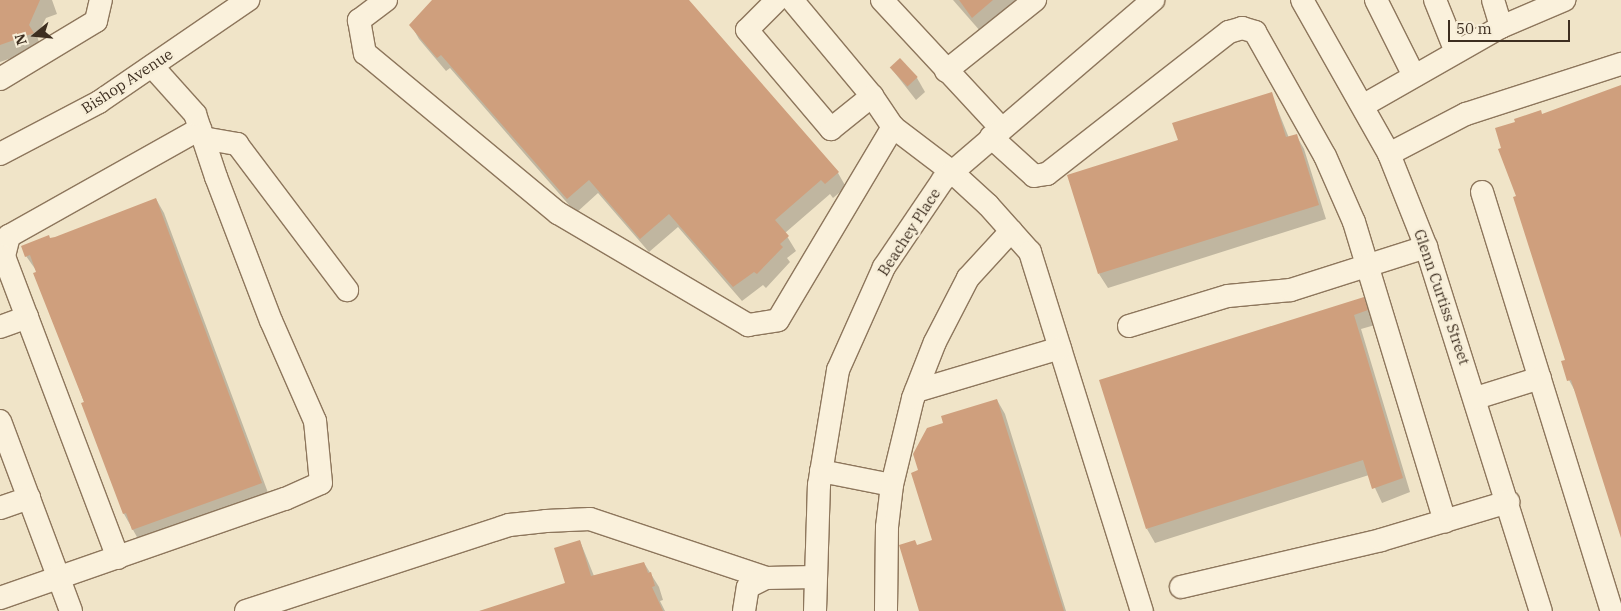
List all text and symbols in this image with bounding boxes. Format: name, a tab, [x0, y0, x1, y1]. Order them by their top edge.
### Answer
north arrow	[10, 10, 60, 60]
scale bar	[1451, 10, 1574, 42]
text: 50 m	[1456, 19, 1492, 38]
text: N	[10, 31, 31, 47]
street label: Bishop Avenue	[78, 45, 176, 117]
street label: Beachey Place	[874, 185, 944, 279]
street label: Glenn Curtiss Street	[1410, 227, 1474, 367]

